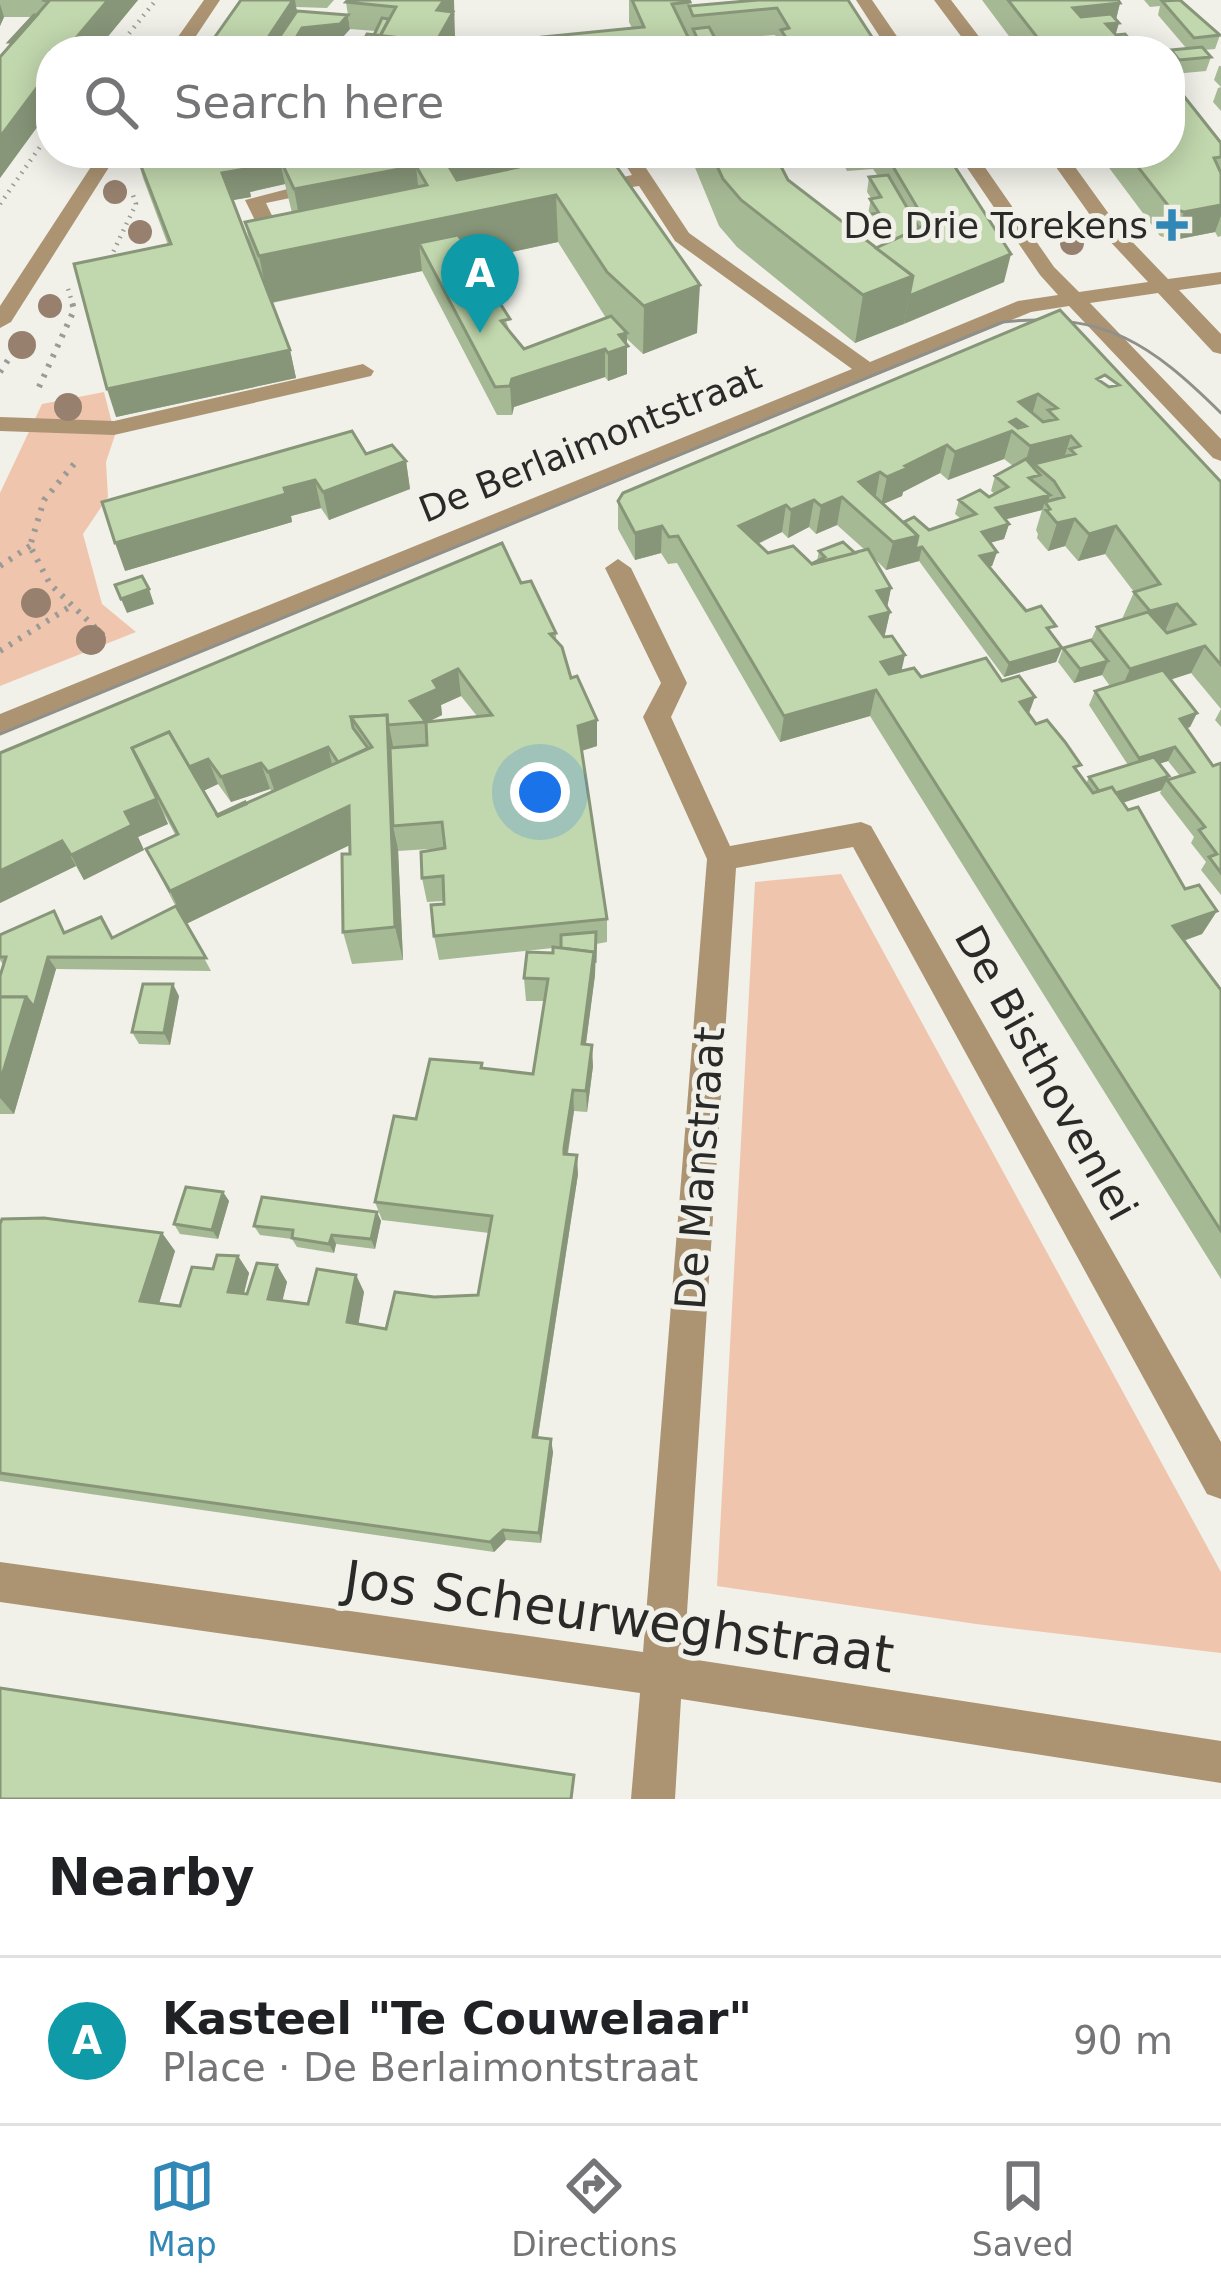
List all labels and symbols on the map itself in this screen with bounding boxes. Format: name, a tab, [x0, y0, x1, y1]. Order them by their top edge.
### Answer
place label: De Drie Torekens	[843, 205, 1148, 246]
marker: De Drie Torekens	[1159, 212, 1185, 238]
pin: A	[441, 234, 519, 333]
street label: De Berlaimontstraat	[413, 356, 767, 530]
your location	[510, 762, 570, 822]
street label: De Bisthovenlei	[945, 917, 1147, 1229]
street label: De Manstraat	[666, 1025, 734, 1311]
street label: Jos Scheurweghstraat	[337, 1549, 898, 1685]

